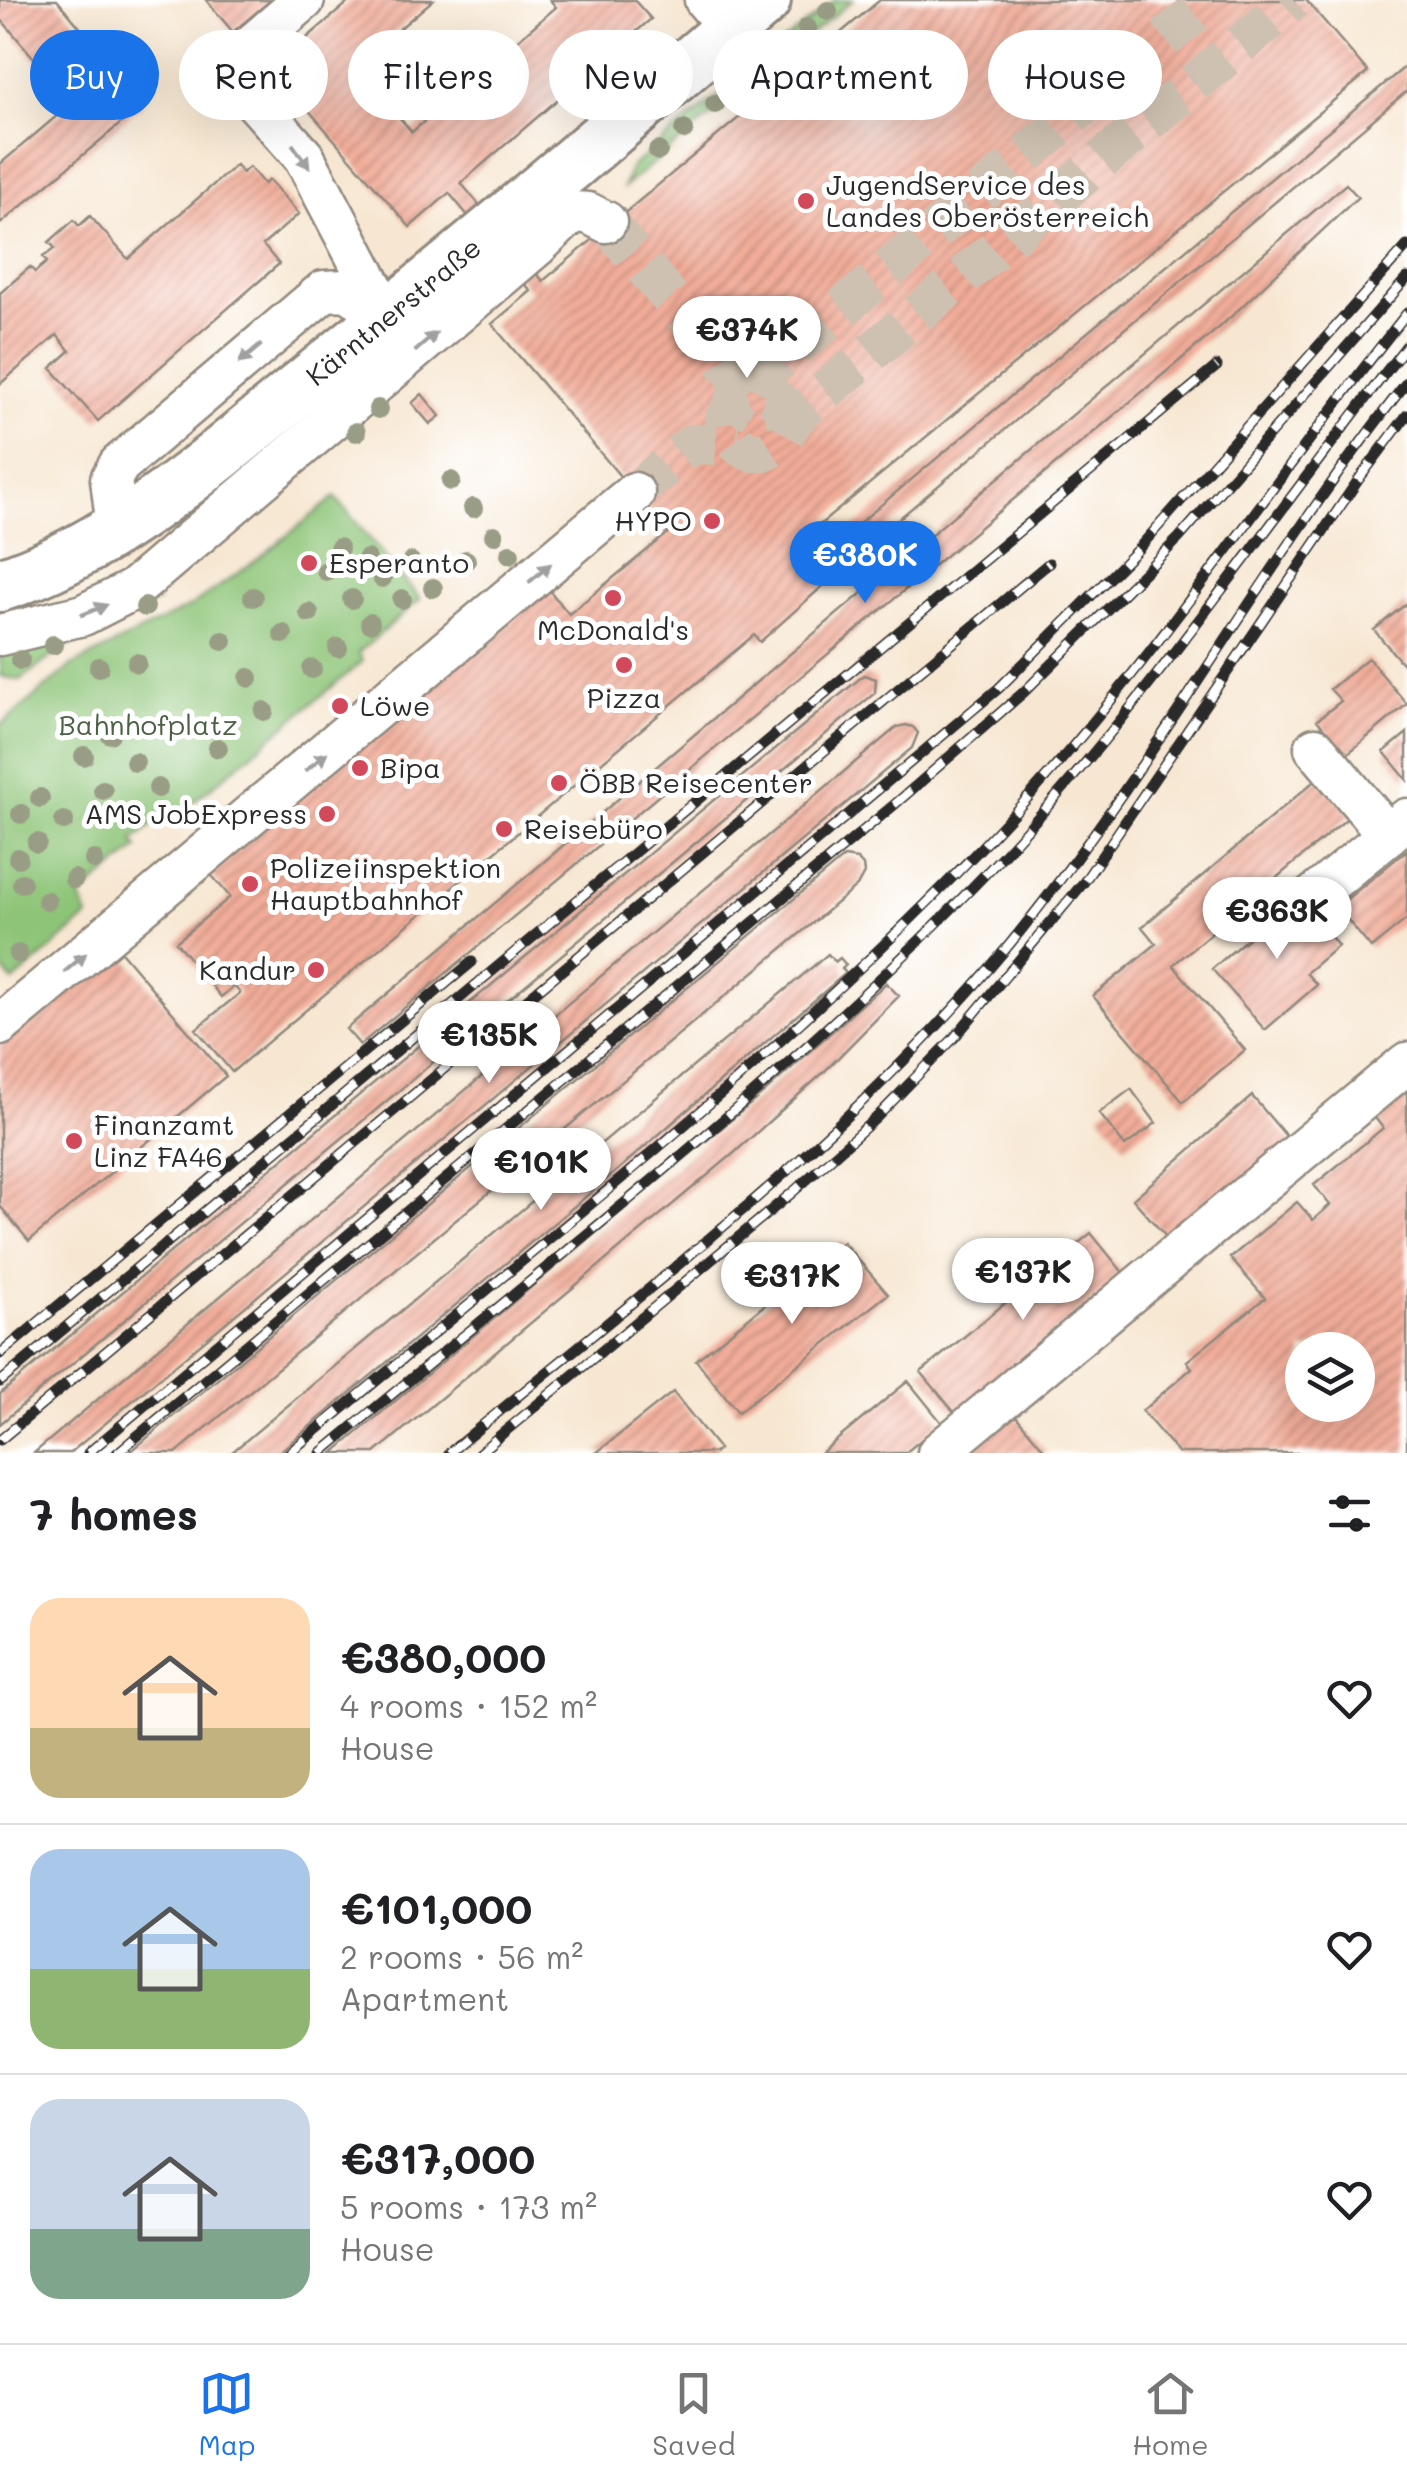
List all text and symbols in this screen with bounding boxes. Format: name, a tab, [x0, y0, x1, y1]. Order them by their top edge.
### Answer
chip: Buy	[30, 30, 159, 120]
chip: Rent	[179, 30, 328, 120]
chip: Filters	[348, 30, 529, 120]
chip: New	[549, 30, 693, 120]
chip: Apartment	[713, 30, 968, 120]
chip: House	[988, 30, 1162, 120]
one-way arrow	[291, 143, 310, 169]
place label: JugendService des Landes Oberösterreich	[826, 166, 1149, 234]
marker: JugendService des Landes Oberösterreich	[795, 190, 817, 212]
street label: Kärntnerstraße	[298, 229, 488, 393]
pin: €374K	[677, 296, 817, 381]
text: €374K	[695, 307, 799, 349]
one-way arrow	[413, 331, 438, 353]
one-way arrow	[237, 342, 262, 364]
place label: HYPO	[614, 502, 692, 538]
marker: HYPO	[701, 510, 723, 532]
pin: €380K	[795, 521, 935, 606]
text: €380K	[812, 532, 918, 574]
place label: Esperanto	[329, 544, 469, 580]
marker: Esperanto	[298, 552, 320, 574]
one-way arrow	[527, 563, 552, 585]
marker: McDonald's	[602, 587, 624, 609]
one-way arrow	[79, 601, 109, 617]
place label: McDonald's	[537, 611, 689, 647]
marker: Pizza	[613, 654, 635, 676]
place label: Pizza	[587, 679, 661, 715]
place label: Löwe	[360, 687, 430, 723]
marker: Löwe	[329, 695, 351, 717]
park label: Bahnhofplatz	[58, 706, 238, 742]
place label: Bipa	[380, 749, 441, 785]
one-way arrow	[303, 752, 328, 773]
marker: Bipa	[349, 757, 371, 779]
place label: ÖBB Reisecenter	[579, 764, 813, 800]
marker: ÖBB Reisecenter	[548, 772, 570, 794]
place label: AMS JobExpress	[85, 795, 307, 831]
marker: AMS JobExpress	[316, 803, 338, 825]
place label: Reisebüro	[524, 810, 663, 846]
marker: Reisebüro	[493, 818, 515, 840]
place label: Polizeiinspektion Hauptbahnhof	[270, 849, 501, 917]
marker: Polizeiinspektion Hauptbahnhof	[239, 873, 261, 895]
pin: €363K	[1207, 877, 1347, 962]
text: €363K	[1225, 888, 1329, 930]
place label: Kandur	[199, 951, 296, 987]
one-way arrow	[62, 952, 87, 974]
marker: Kandur	[305, 959, 327, 981]
pin: €135K	[419, 1001, 559, 1086]
text: €135K	[439, 1012, 539, 1054]
place label: Finanzamt Linz FA46	[94, 1106, 234, 1174]
pin: €101K	[471, 1128, 611, 1213]
marker: Finanzamt Linz FA46	[63, 1130, 85, 1152]
text: €101K	[493, 1139, 589, 1181]
pin: €137K	[953, 1238, 1093, 1323]
pin: €317K	[722, 1242, 862, 1327]
text: €137K	[974, 1249, 1072, 1291]
text: €317K	[743, 1253, 841, 1295]
map controls	[1285, 1332, 1375, 1422]
button: layers	[1285, 1332, 1375, 1422]
text: 7 homes	[30, 1486, 198, 1541]
icon: filters	[1322, 1486, 1377, 1541]
text: €380,000	[340, 1629, 546, 1684]
icon: home	[110, 1638, 230, 1758]
icon: heart	[1322, 1671, 1377, 1726]
text: 4 rooms · 152 m²	[340, 1684, 597, 1726]
text: House	[340, 1726, 435, 1768]
text: €101,000	[340, 1880, 532, 1935]
icon: home	[110, 1889, 230, 2009]
icon: heart	[1322, 1922, 1377, 1977]
text: 2 rooms · 56 m²	[340, 1935, 583, 1977]
text: Apartment	[340, 1977, 509, 2019]
text: €317,000	[340, 2130, 535, 2185]
icon: home	[110, 2139, 230, 2259]
icon: heart	[1322, 2172, 1377, 2227]
text: 5 rooms · 173 m²	[340, 2185, 597, 2227]
text: House	[340, 2227, 435, 2269]
tab: Map	[198, 2366, 255, 2462]
tab: Saved	[652, 2366, 735, 2462]
tab: Home	[1132, 2366, 1209, 2462]

